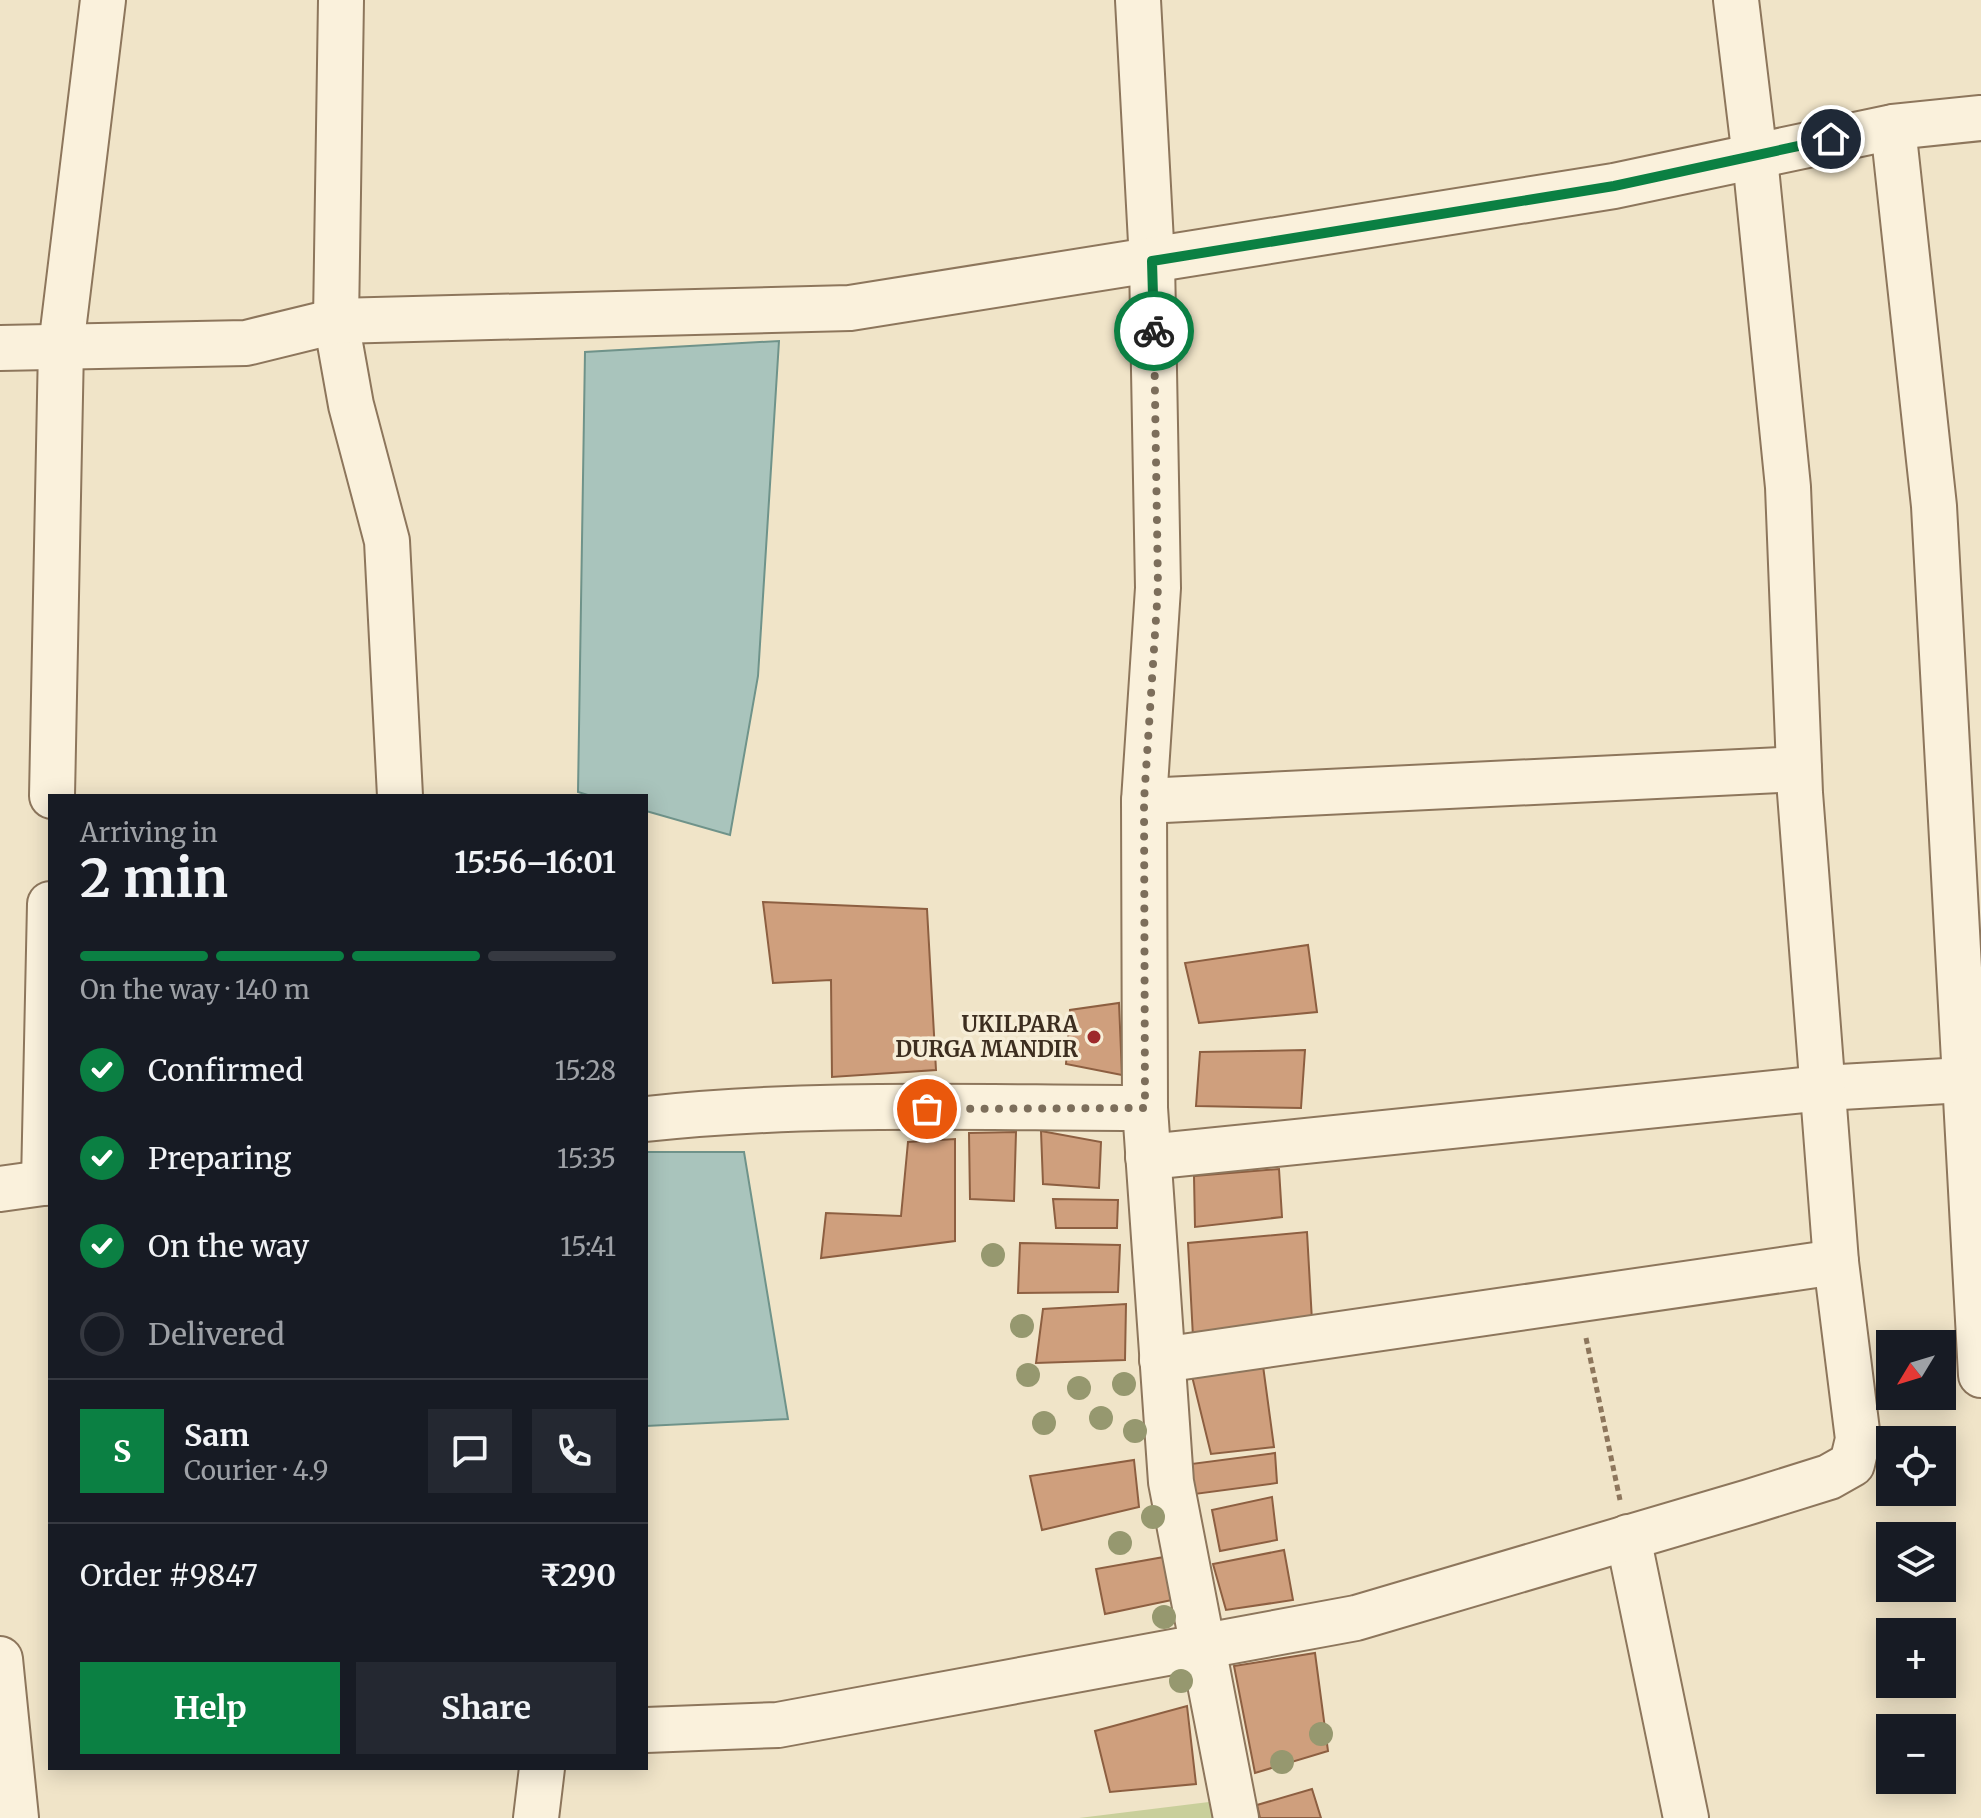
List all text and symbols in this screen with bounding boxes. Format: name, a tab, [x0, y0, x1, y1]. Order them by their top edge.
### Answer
pin	[1797, 105, 1865, 173]
icon: home	[1809, 117, 1853, 161]
courier	[1114, 291, 1194, 371]
icon: bike	[1132, 309, 1176, 353]
text: Arriving in	[80, 816, 218, 849]
text: 15:56–16:01	[454, 843, 616, 881]
text: 2 min	[80, 846, 228, 911]
text: On the way · 140 m	[80, 973, 310, 1006]
place label: UKILPARA DURGA MANDIR	[895, 1010, 1078, 1063]
marker: UKILPARA DURGA MANDIR	[1085, 1028, 1103, 1046]
icon: check	[80, 1048, 124, 1092]
text: Confirmed	[148, 1051, 303, 1089]
text: 15:28	[555, 1054, 616, 1087]
pin	[893, 1075, 961, 1143]
icon: bag	[905, 1087, 949, 1131]
icon: check	[80, 1136, 124, 1180]
text: Preparing	[148, 1139, 291, 1177]
text: 15:35	[557, 1142, 616, 1175]
icon: check	[80, 1224, 124, 1268]
text: On the way	[148, 1227, 309, 1265]
text: 15:41	[560, 1230, 616, 1263]
text: Delivered	[148, 1315, 285, 1353]
north arrow	[1876, 1330, 1956, 1410]
map controls	[1876, 1330, 1956, 1794]
button: chat	[428, 1409, 512, 1493]
button: phone	[532, 1409, 616, 1493]
text: Sam	[184, 1416, 249, 1454]
button: locate	[1876, 1426, 1956, 1506]
text: S	[113, 1432, 131, 1470]
text: Courier · 4.9	[184, 1454, 328, 1487]
button: layers	[1876, 1522, 1956, 1602]
text: Order #9847	[80, 1556, 258, 1594]
text: ₹290	[540, 1556, 616, 1594]
button: +	[1876, 1618, 1956, 1698]
button: Help	[80, 1662, 340, 1754]
button: Share	[356, 1662, 616, 1754]
button: −	[1876, 1714, 1956, 1794]

